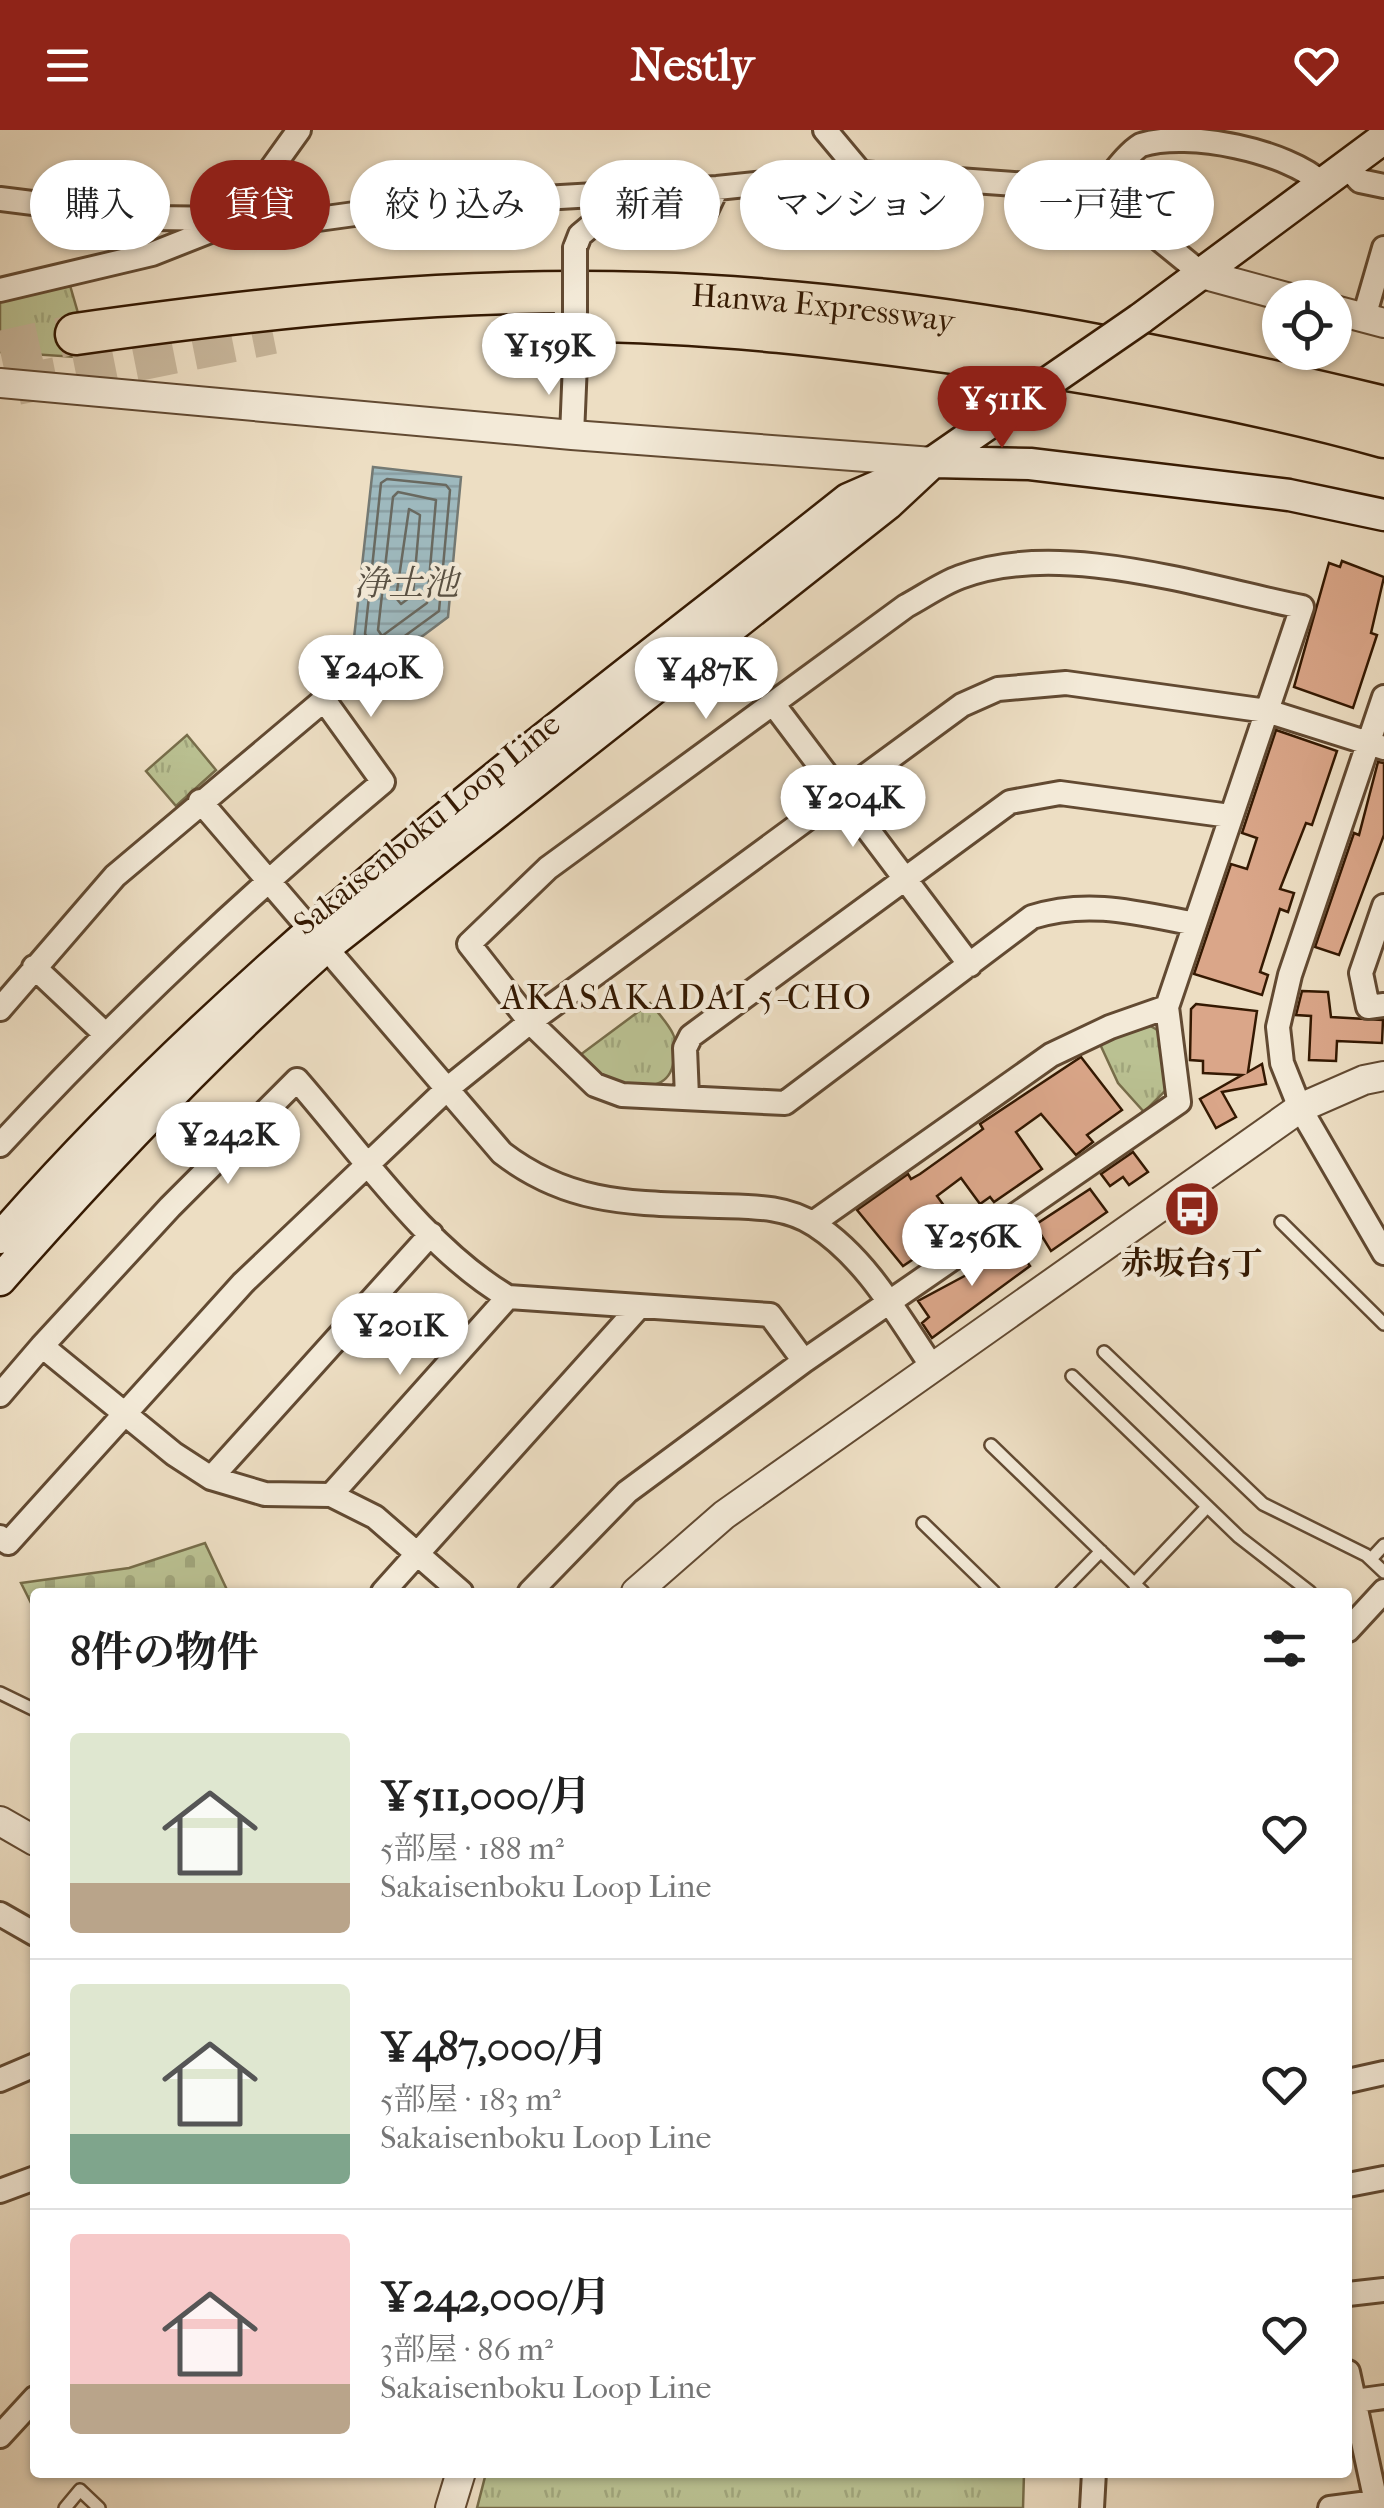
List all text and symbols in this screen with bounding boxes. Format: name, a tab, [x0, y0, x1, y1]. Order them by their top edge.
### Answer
icon: menu	[40, 38, 95, 93]
icon: heart	[1289, 38, 1344, 93]
text: Nestly	[630, 39, 754, 92]
chip: 購入	[30, 160, 170, 250]
chip: 賃貸	[190, 160, 330, 250]
chip: 絞り込み	[350, 160, 560, 250]
chip: 新着	[580, 160, 720, 250]
chip: マンション	[740, 160, 984, 250]
chip: 一戸建て	[1004, 160, 1214, 250]
street label: Hanwa Expressway	[691, 276, 958, 340]
map controls	[1262, 280, 1352, 370]
button: locate	[1262, 280, 1352, 370]
pin: ¥159K	[479, 313, 619, 398]
text: ¥159K	[504, 327, 594, 364]
pin: ¥511K	[932, 366, 1072, 451]
text: ¥511K	[960, 380, 1044, 417]
water label: 浄土池	[353, 563, 462, 604]
pin: ¥240K	[301, 635, 441, 720]
pin: ¥487K	[636, 637, 776, 722]
text: ¥240K	[320, 649, 422, 686]
text: ¥487K	[657, 651, 755, 688]
street label: Sakaisenboku Loop Line	[287, 705, 568, 943]
pin: ¥204K	[783, 765, 923, 850]
text: ¥204K	[803, 779, 903, 816]
district label: AKASAKADAI 5-CHO	[499, 977, 873, 1018]
pin: ¥242K	[158, 1102, 298, 1187]
text: ¥242K	[178, 1116, 278, 1153]
bus stop icon: 赤坂台5丁	[1162, 1179, 1222, 1239]
pin: ¥256K	[902, 1204, 1042, 1289]
text: ¥256K	[924, 1218, 1020, 1255]
place label: 赤坂台5丁	[1121, 1245, 1263, 1282]
pin: ¥201K	[330, 1293, 470, 1378]
text: ¥201K	[353, 1307, 447, 1344]
icon: filters	[1257, 1621, 1312, 1676]
text: 8件の物件	[70, 1628, 259, 1677]
text: ¥511,000/月	[380, 1772, 591, 1821]
icon: home	[150, 1773, 270, 1893]
icon: heart	[1257, 1806, 1312, 1861]
text: 5部屋 · 188 m²	[380, 1830, 564, 1867]
text: Sakaisenboku Loop Line	[380, 1868, 711, 1905]
text: ¥487,000/月	[380, 2023, 609, 2072]
icon: home	[150, 2024, 270, 2144]
icon: heart	[1257, 2057, 1312, 2112]
text: 5部屋 · 183 m²	[380, 2081, 561, 2118]
text: Sakaisenboku Loop Line	[380, 2119, 711, 2156]
text: ¥242,000/月	[380, 2273, 611, 2322]
icon: home	[150, 2274, 270, 2394]
icon: heart	[1257, 2307, 1312, 2362]
text: 3部屋 · 86 m²	[380, 2331, 553, 2368]
text: Sakaisenboku Loop Line	[380, 2369, 711, 2406]

